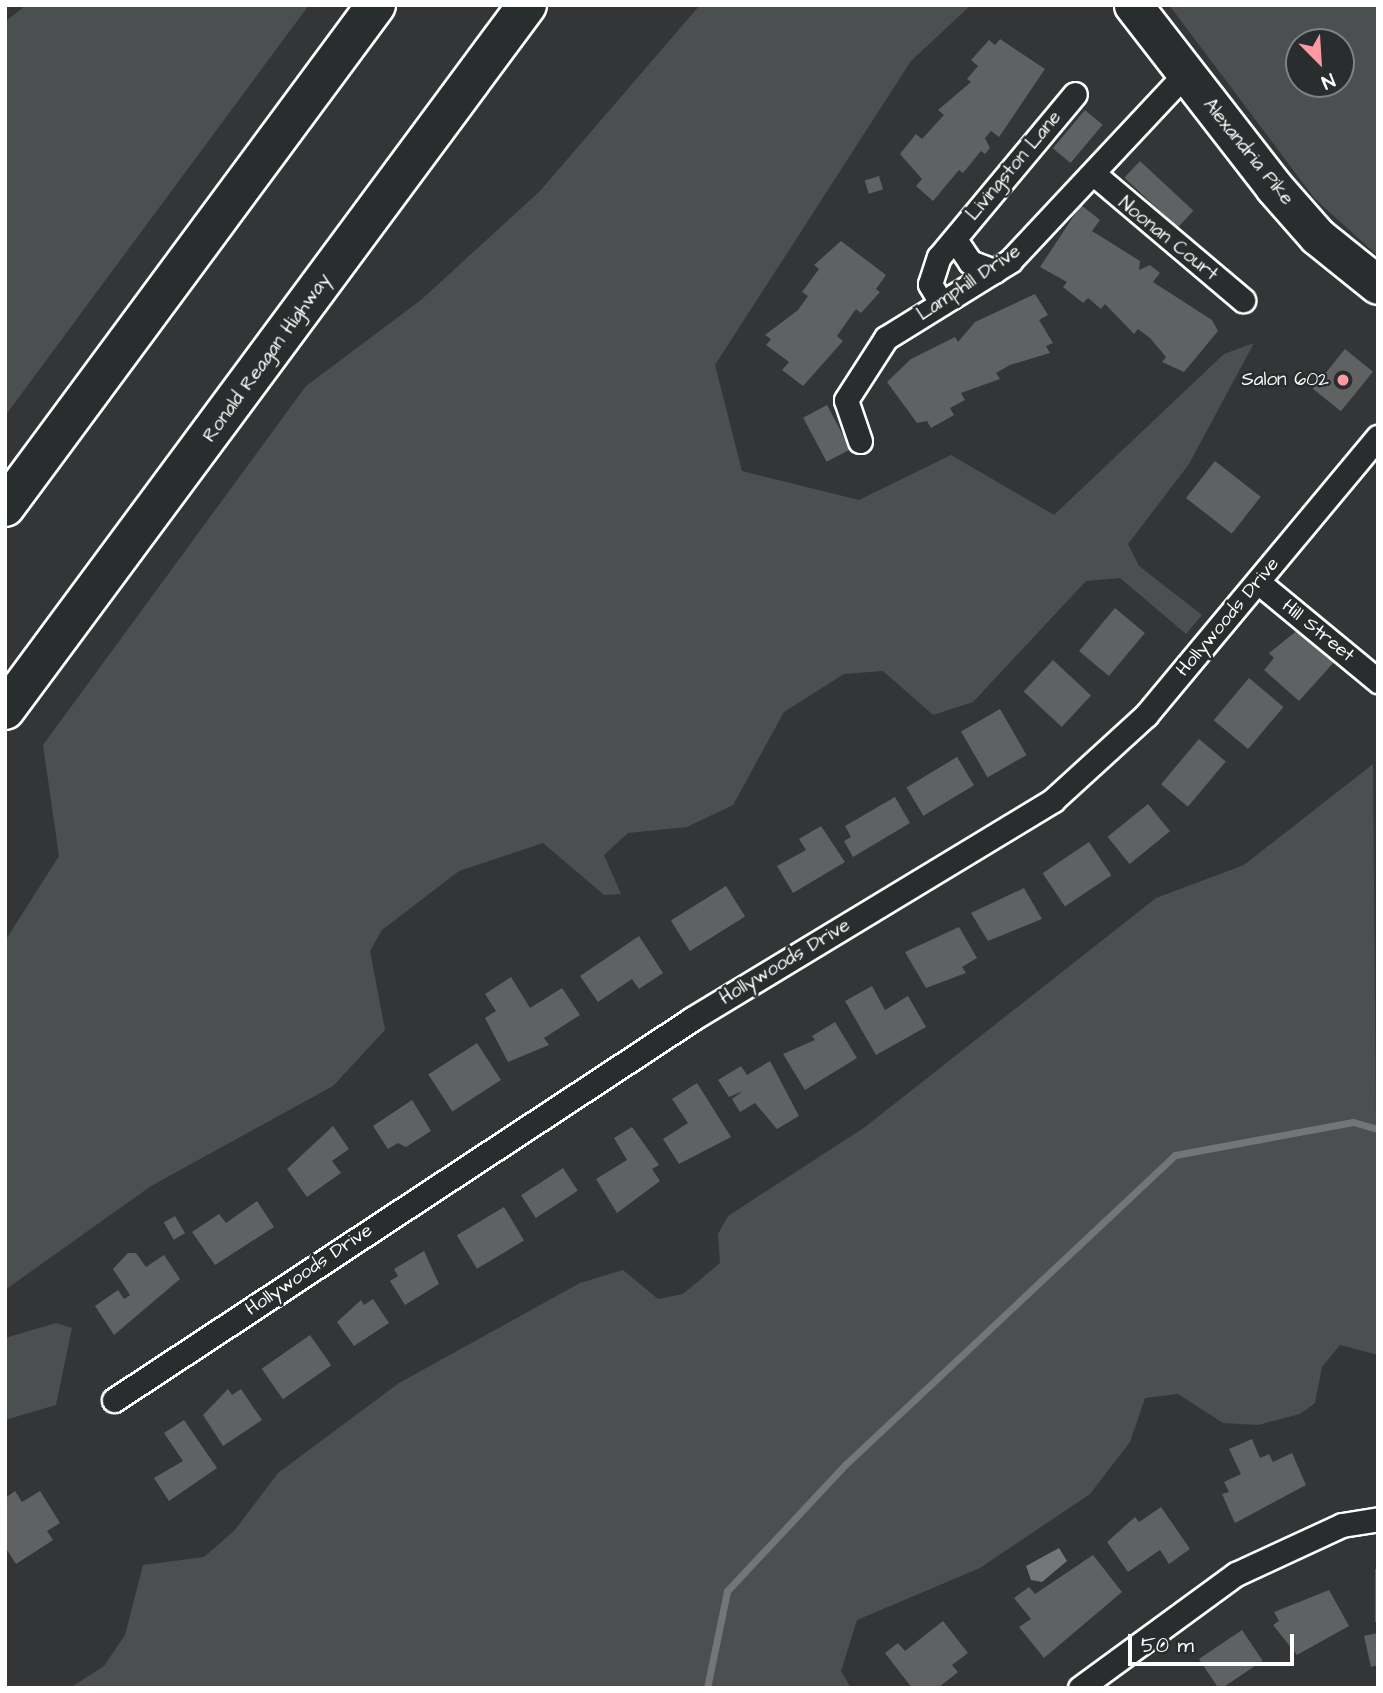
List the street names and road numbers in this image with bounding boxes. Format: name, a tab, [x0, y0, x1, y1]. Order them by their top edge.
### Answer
street label: Alexandria Pike	[1198, 94, 1298, 210]
street label: Livingston Lane	[962, 107, 1066, 225]
street label: Noonan Court	[1114, 192, 1222, 286]
street label: Lamphill Drive	[913, 240, 1025, 326]
street label: Ronald Reagan Highway	[198, 269, 336, 447]
street label: Hollywoods Drive	[1172, 553, 1284, 681]
street label: Hill Street	[1277, 595, 1359, 667]
street label: Hollywoods Drive	[716, 914, 854, 1010]
street label: Hollywoods Drive	[241, 1219, 377, 1321]

